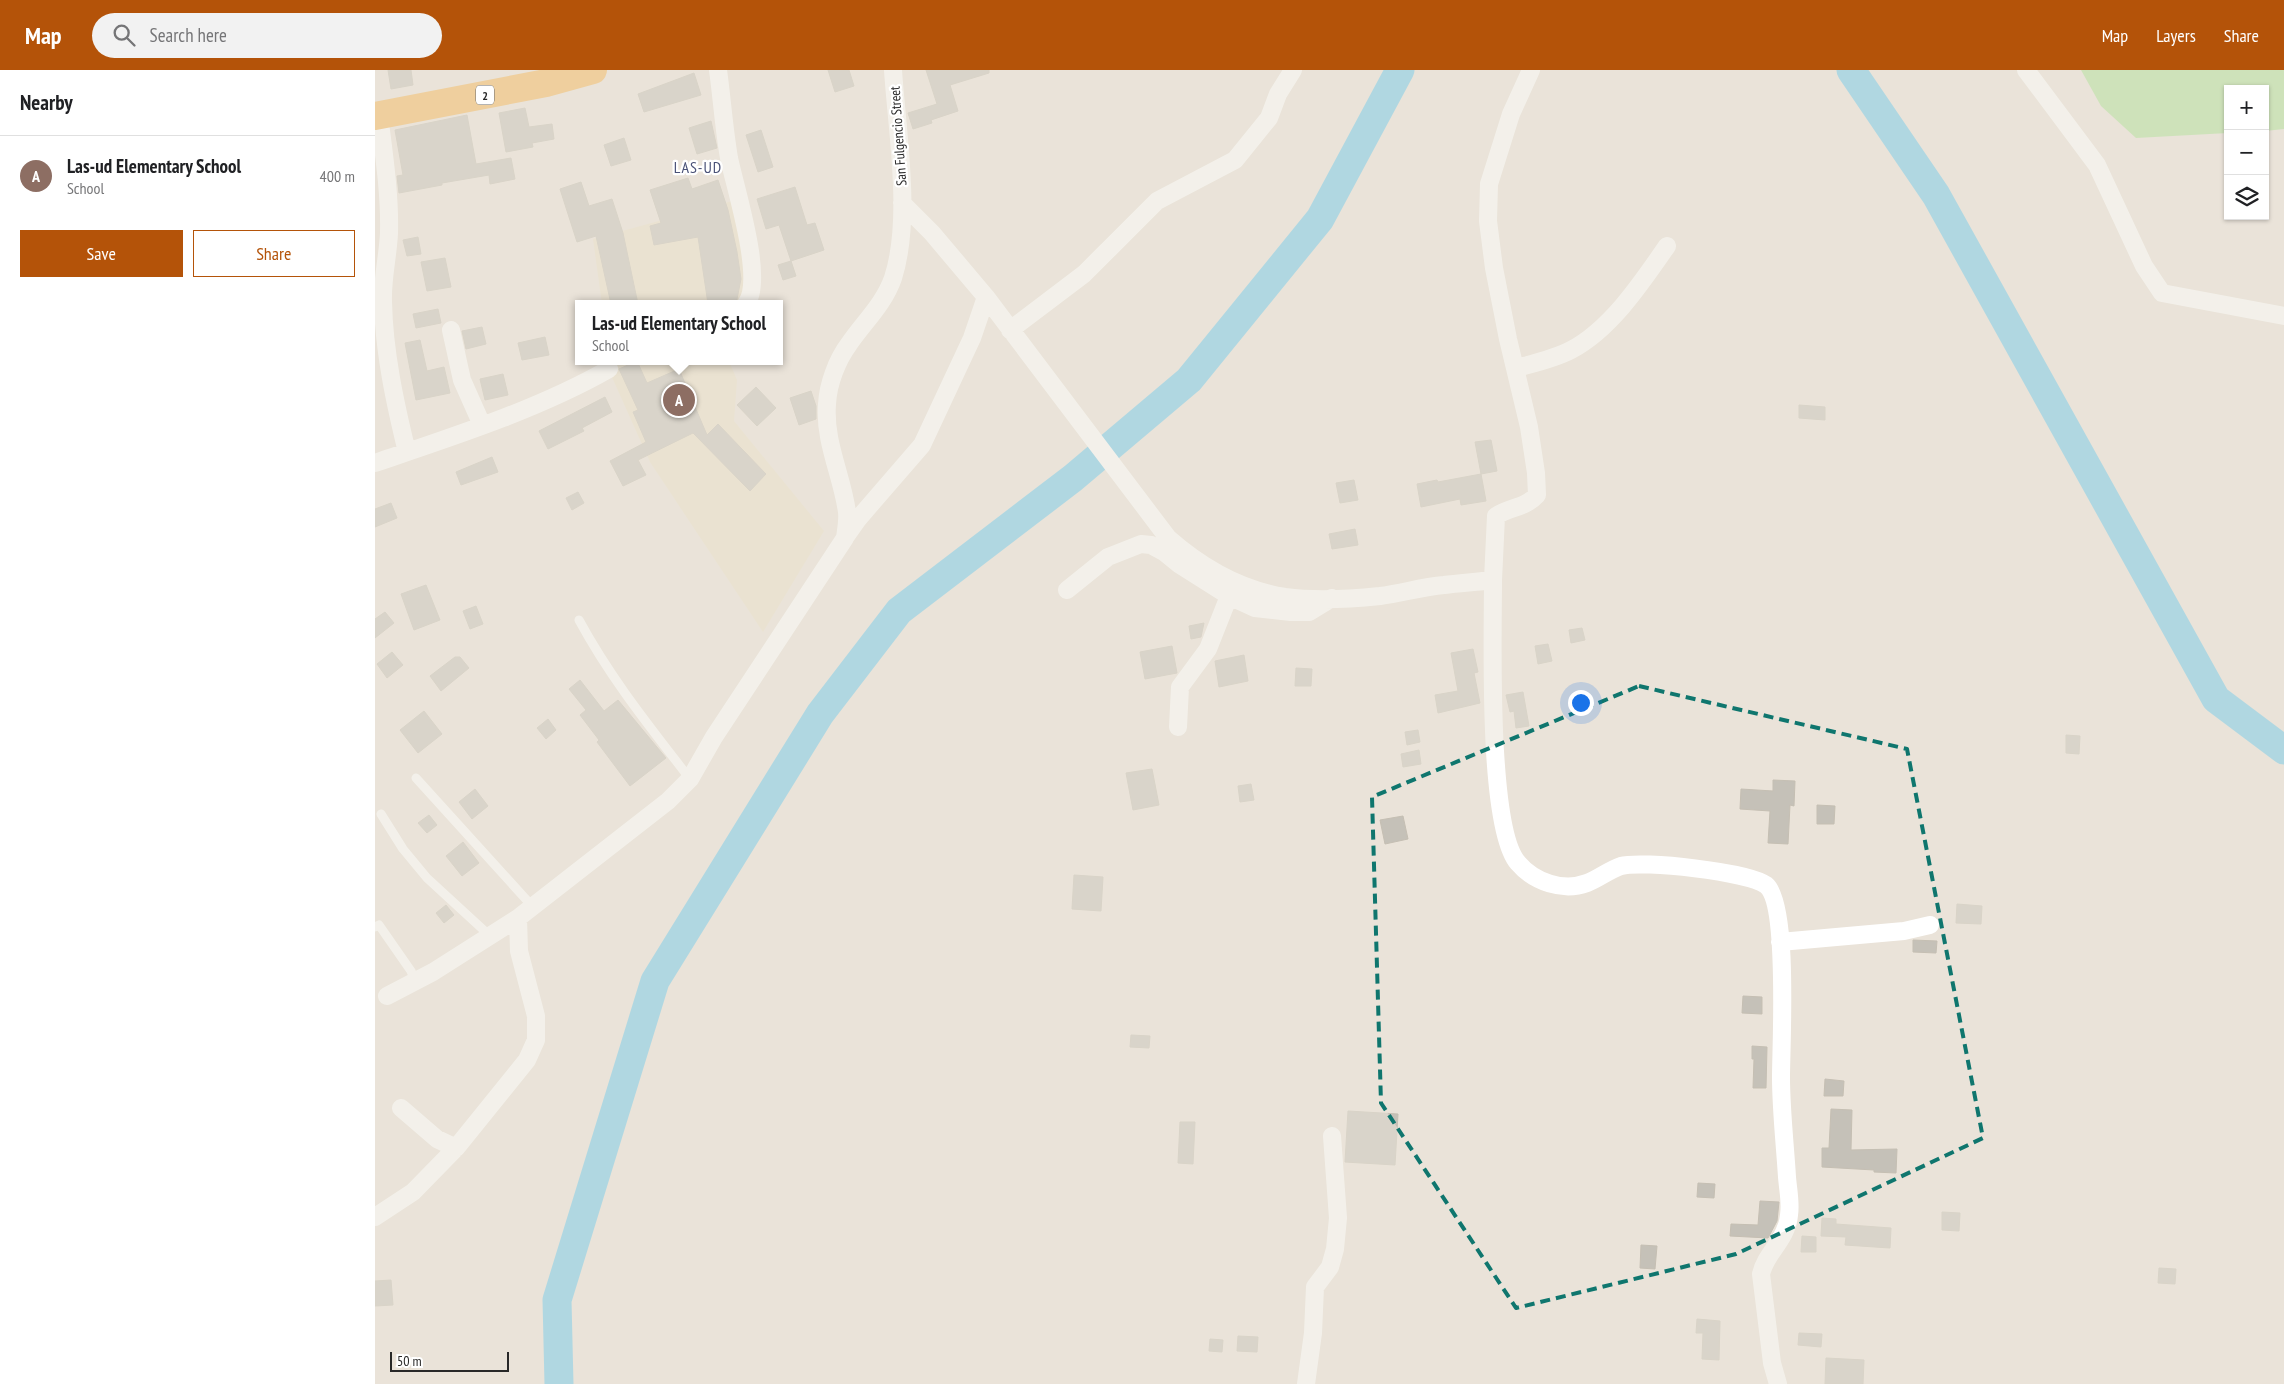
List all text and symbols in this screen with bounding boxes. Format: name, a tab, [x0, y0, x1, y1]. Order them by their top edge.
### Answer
search box	[92, 13, 442, 58]
text: Map	[25, 20, 62, 51]
icon: search	[110, 21, 138, 49]
text: Search here	[150, 23, 227, 47]
text: Map	[2102, 24, 2128, 47]
text: Layers	[2156, 24, 2196, 47]
text: Share	[2224, 24, 2259, 47]
street label: San Fulgencio Street	[886, 85, 910, 186]
map controls	[2224, 85, 2269, 220]
button: +	[2224, 85, 2269, 130]
road number: 2	[476, 86, 494, 104]
text: Nearby	[20, 89, 73, 116]
button: −	[2224, 130, 2269, 175]
text: Las-ud Elementary School	[67, 154, 241, 178]
district label: LAS-UD	[674, 157, 722, 177]
text: A	[32, 166, 40, 186]
text: 400 m	[320, 166, 355, 186]
button: layers	[2224, 175, 2269, 220]
text: School	[67, 178, 104, 198]
button: Save	[20, 230, 183, 277]
button: Share	[193, 230, 355, 277]
popup	[575, 300, 783, 365]
text: Las-ud Elementary School	[592, 311, 766, 335]
text: School	[592, 335, 629, 355]
pin: A	[663, 381, 695, 419]
your location	[1568, 690, 1594, 716]
scale bar	[390, 1349, 509, 1372]
text: 50 m	[397, 1352, 422, 1370]

